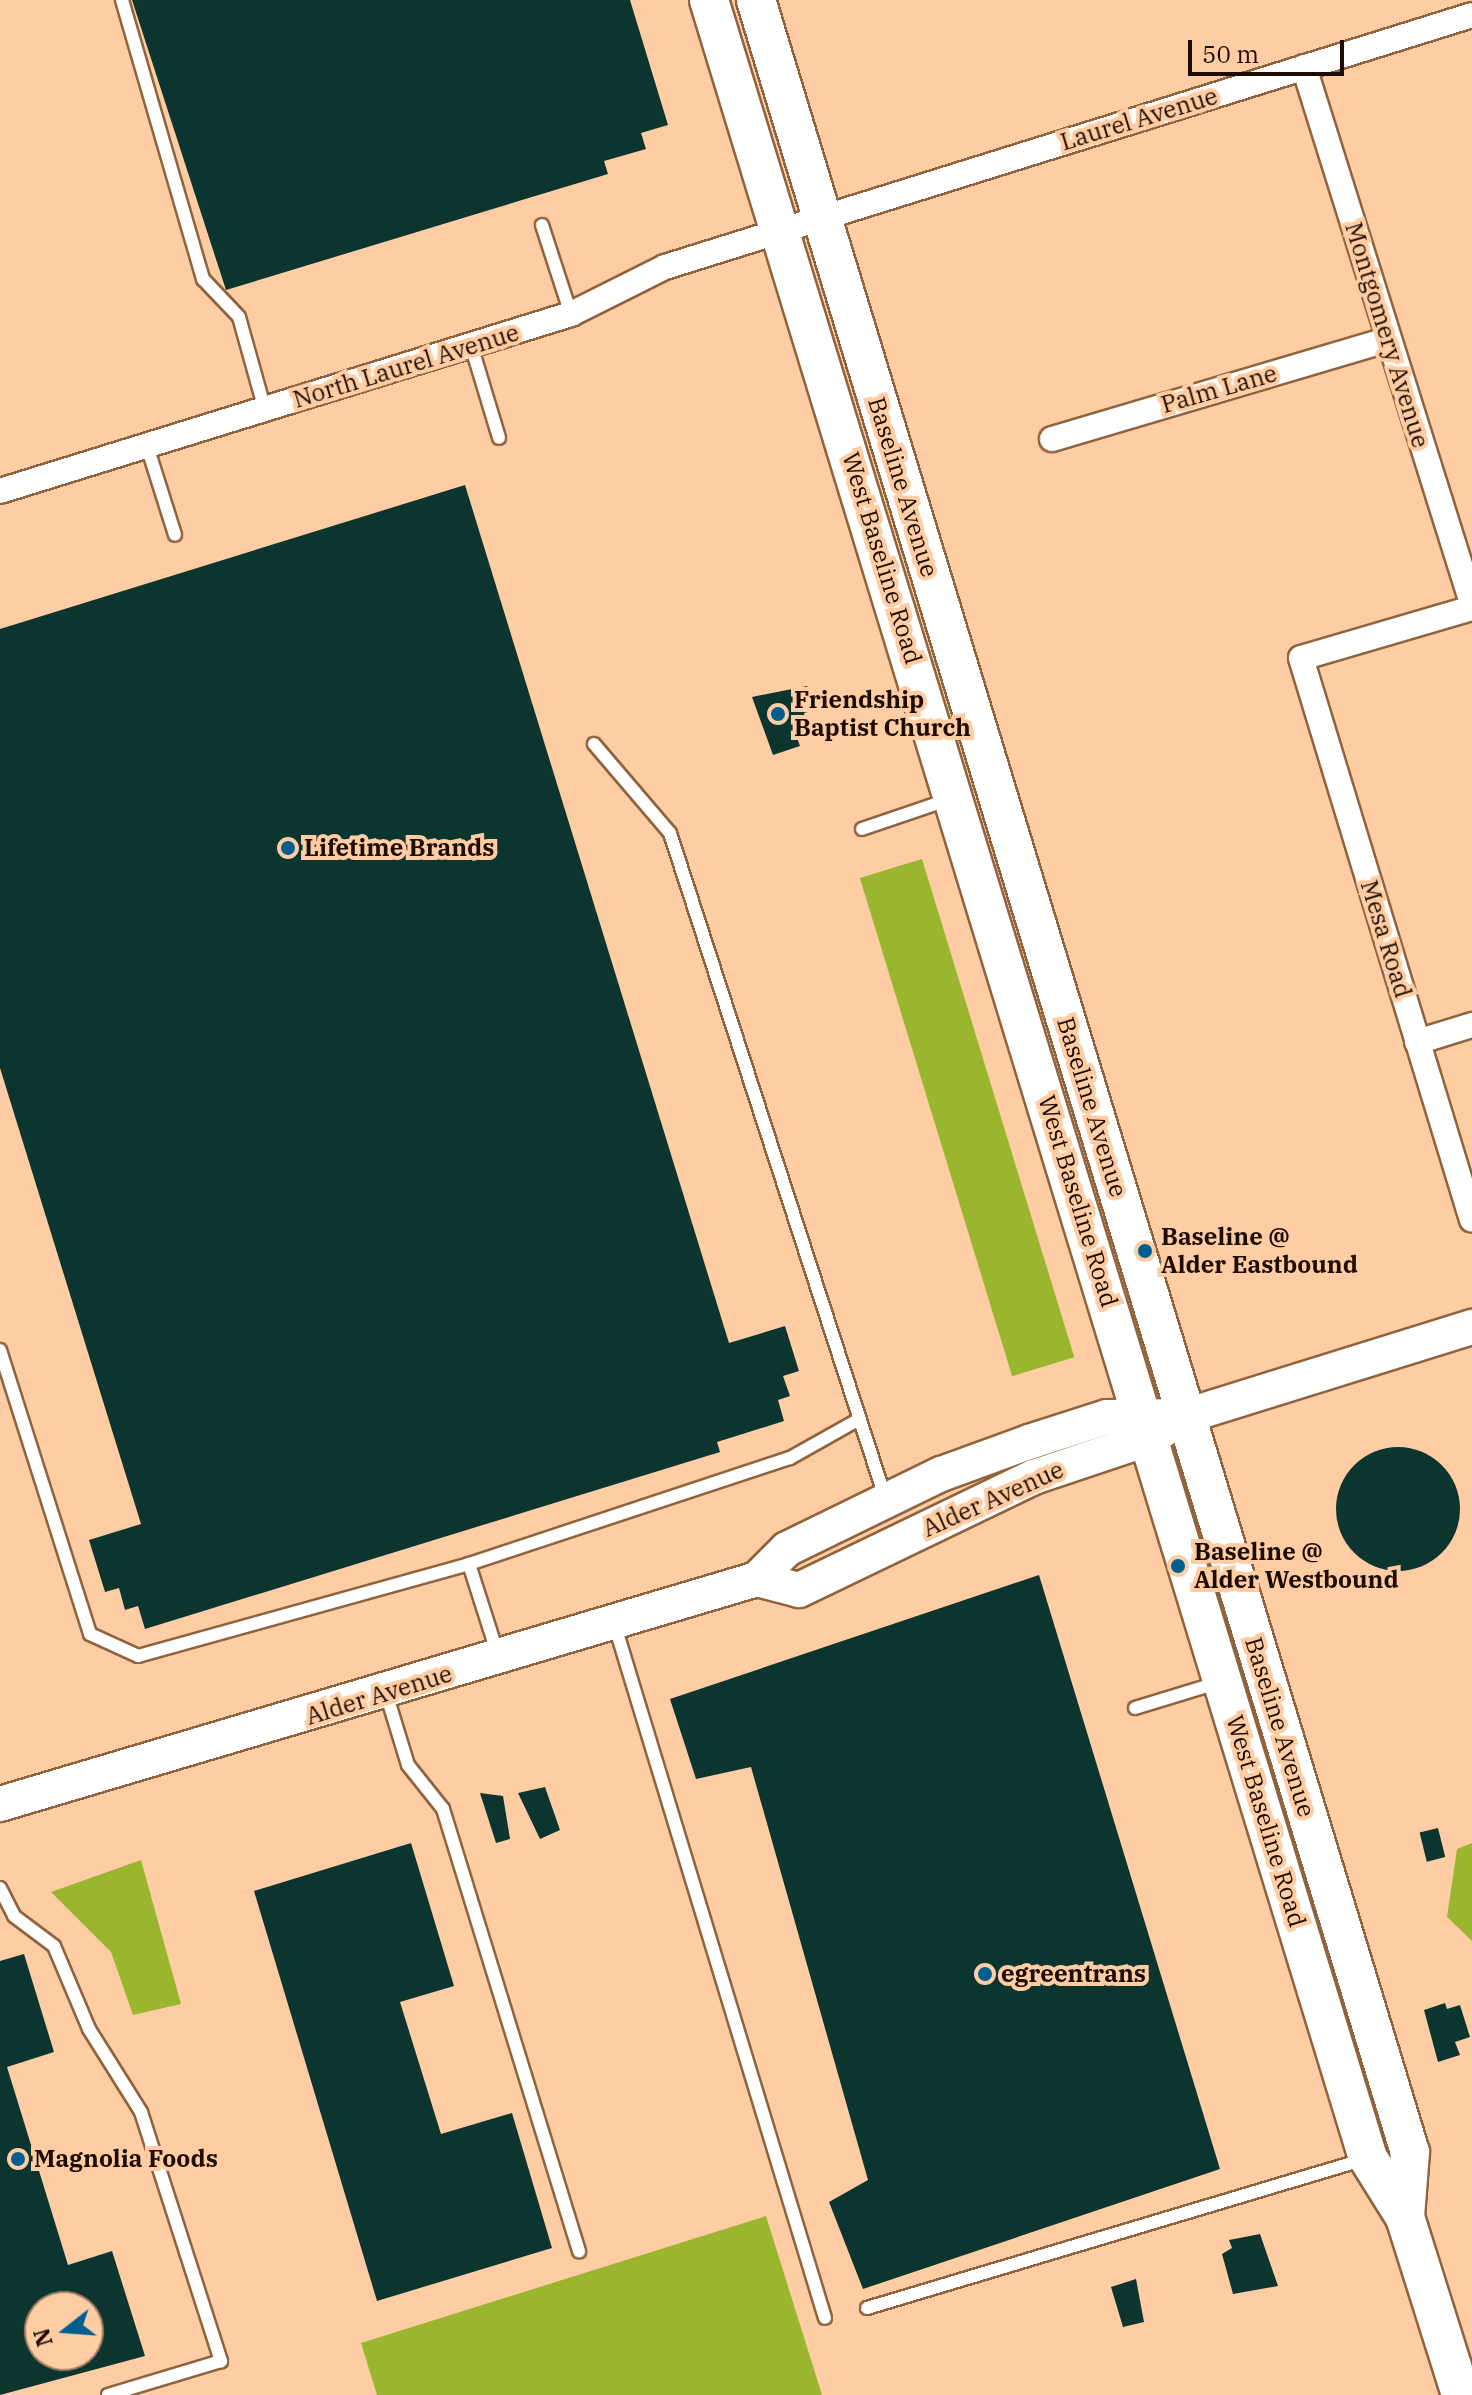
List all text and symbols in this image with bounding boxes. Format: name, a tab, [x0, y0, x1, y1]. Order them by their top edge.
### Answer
scale bar	[1192, 24, 1348, 74]
text: 50 m	[1202, 38, 1259, 70]
street label: Laurel Avenue	[1057, 81, 1221, 157]
street label: Montgomery Avenue	[1339, 219, 1435, 451]
street label: North Laurel Avenue	[290, 318, 522, 414]
street label: Palm Lane	[1158, 359, 1280, 419]
street label: Baseline Avenue	[862, 394, 944, 580]
street label: West Baseline Road	[836, 449, 928, 667]
place label: Friendship Baptist Church	[794, 686, 971, 742]
marker: Friendship Baptist Church	[769, 705, 787, 723]
place label: Lifetime Brands	[304, 834, 494, 862]
marker: Lifetime Brands	[279, 839, 297, 857]
street label: Mesa Road	[1354, 877, 1418, 1001]
street label: Baseline Avenue	[1051, 1014, 1133, 1200]
street label: West Baseline Road	[1032, 1092, 1124, 1310]
place label: Baseline @ Alder Eastbound	[1161, 1223, 1358, 1279]
marker: Baseline @ Alder Eastbound	[1136, 1242, 1154, 1260]
street label: Alder Avenue	[918, 1455, 1068, 1543]
place label: Baseline @ Alder Westbound	[1194, 1538, 1399, 1594]
marker: Baseline @ Alder Westbound	[1169, 1557, 1187, 1575]
street label: Baseline Avenue	[1239, 1634, 1321, 1820]
street label: Alder Avenue	[302, 1659, 456, 1731]
street label: West Baseline Road	[1220, 1712, 1312, 1930]
place label: egreentrans	[1001, 1960, 1146, 1988]
marker: egreentrans	[976, 1965, 994, 1983]
place label: Magnolia Foods	[34, 2145, 218, 2173]
marker: Magnolia Foods	[9, 2150, 27, 2168]
north arrow	[24, 2291, 104, 2371]
text: N	[26, 2325, 59, 2350]

